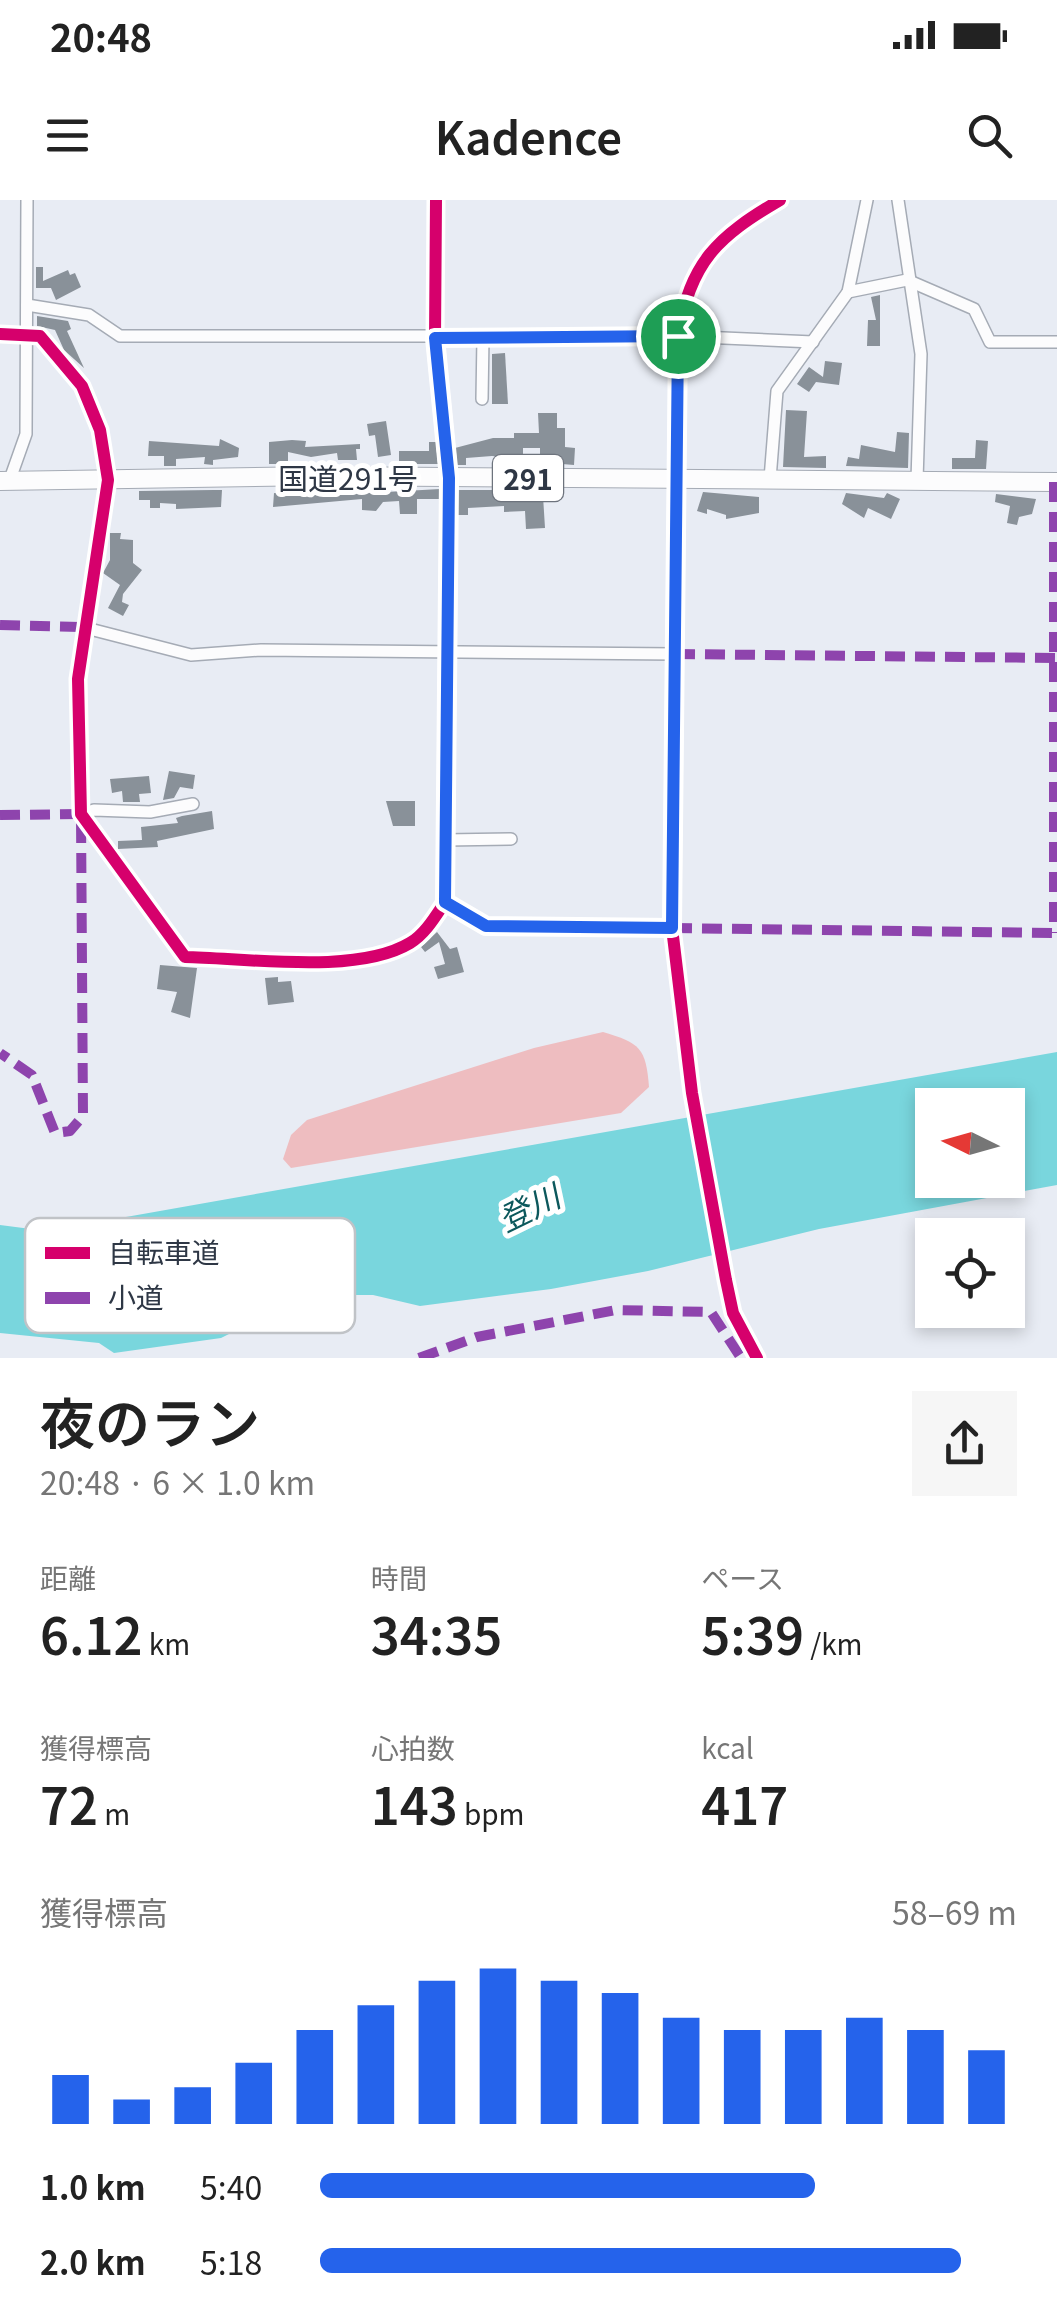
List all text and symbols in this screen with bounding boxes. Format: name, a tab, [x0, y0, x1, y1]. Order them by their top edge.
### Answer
text: 20:48	[50, 8, 152, 63]
text: Kadence	[435, 103, 622, 168]
icon: menu	[40, 108, 95, 163]
icon: search	[962, 108, 1017, 163]
pin	[636, 294, 721, 379]
icon: arrive	[651, 309, 706, 364]
street label: 国道291号	[278, 455, 418, 499]
road number: 291	[493, 455, 563, 501]
north arrow	[915, 1088, 1025, 1198]
map controls	[915, 1088, 1025, 1328]
water label: 登川	[489, 1170, 570, 1241]
legend	[25, 1218, 355, 1333]
button: locate	[915, 1218, 1025, 1328]
text: 自転車道	[108, 1231, 220, 1271]
text: 小道	[108, 1276, 164, 1316]
text: 夜のラン	[40, 1380, 260, 1460]
button: share	[912, 1391, 1017, 1496]
text: 20:48 · 6 × 1.0 km	[40, 1458, 315, 1504]
text: 距離	[40, 1557, 96, 1597]
text: 時間	[371, 1557, 427, 1597]
text: ペース	[701, 1557, 784, 1597]
text: 6.12	[40, 1597, 143, 1669]
text: 34:35	[371, 1597, 502, 1669]
text: 5:39	[701, 1597, 804, 1669]
text: km	[143, 1623, 190, 1663]
text: /km	[804, 1623, 863, 1663]
text: 獲得標高	[40, 1727, 152, 1767]
text: 心拍数	[371, 1727, 455, 1767]
text: kcal	[701, 1727, 754, 1767]
text: 72	[40, 1767, 98, 1839]
text: 143	[371, 1767, 458, 1839]
text: 417	[701, 1767, 788, 1839]
text: m	[98, 1793, 130, 1833]
text: bpm	[458, 1793, 525, 1833]
text: 獲得標高	[40, 1888, 168, 1934]
text: 58–69 m	[892, 1888, 1017, 1934]
text: 1.0 km	[40, 2163, 146, 2209]
text: 5:40	[200, 2163, 262, 2209]
text: 2.0 km	[40, 2238, 146, 2284]
text: 5:18	[200, 2238, 262, 2284]

